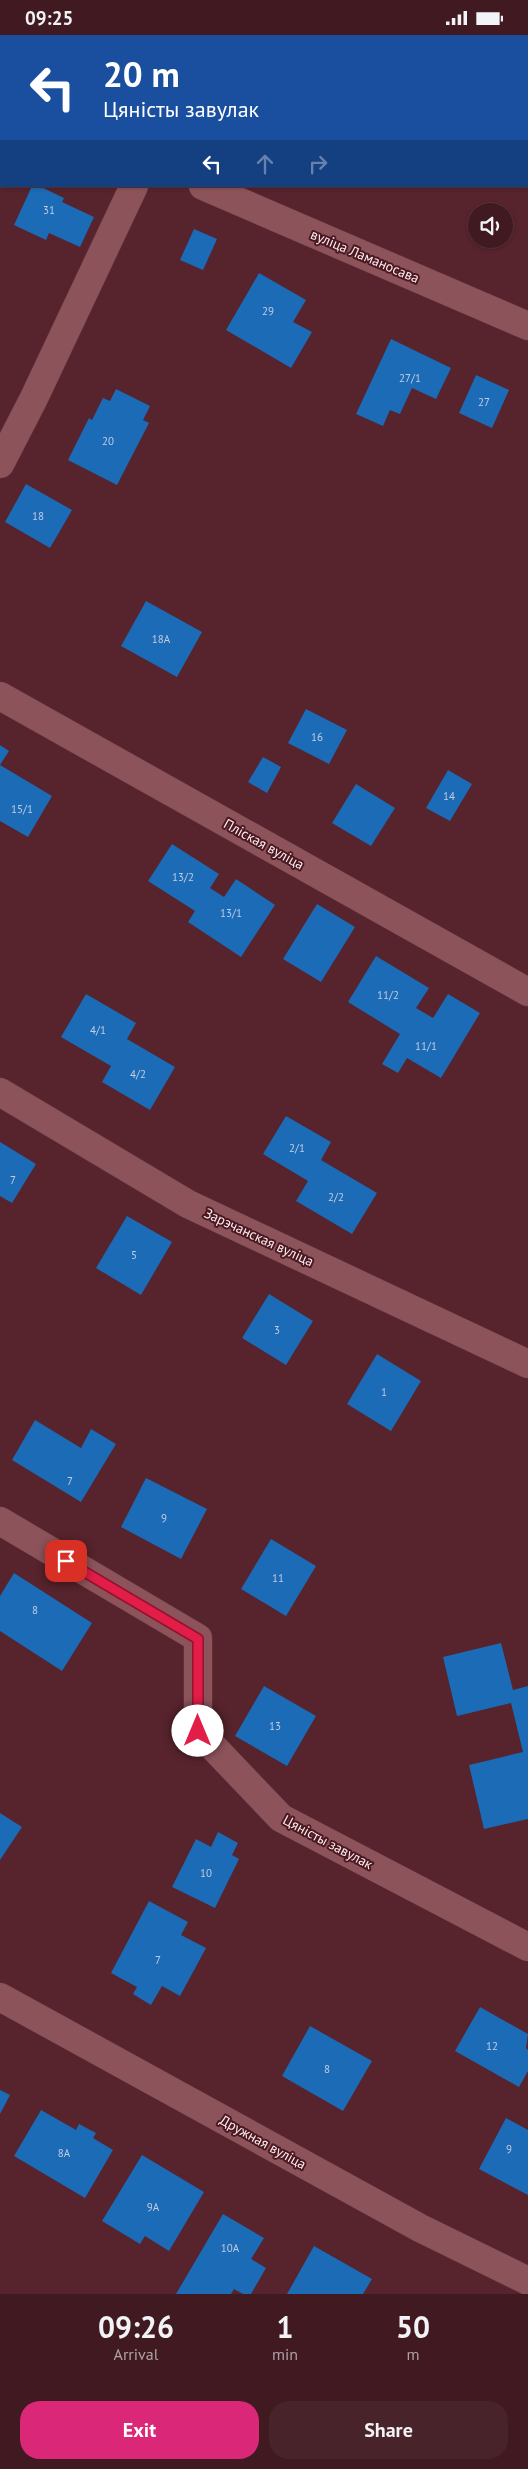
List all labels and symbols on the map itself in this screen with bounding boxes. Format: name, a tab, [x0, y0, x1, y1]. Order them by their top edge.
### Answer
house number: 31	[43, 203, 55, 217]
street label: вуліца Ламаносава	[308, 225, 422, 287]
house number: 29	[262, 304, 274, 318]
house number: 27/1	[399, 371, 421, 385]
house number: 27	[478, 395, 490, 409]
house number: 20	[102, 434, 114, 448]
house number: 18	[32, 509, 44, 523]
house number: 18А	[152, 632, 171, 646]
house number: 16	[311, 730, 323, 744]
house number: 14	[443, 789, 455, 803]
house number: 15/1	[11, 802, 33, 816]
street label: Пліская вуліца	[221, 815, 307, 873]
house number: 13/2	[172, 870, 194, 884]
house number: 13/1	[220, 906, 242, 920]
house number: 11/2	[377, 988, 399, 1002]
house number: 4/1	[90, 1023, 106, 1037]
house number: 11/1	[415, 1039, 437, 1053]
house number: 4/2	[130, 1067, 146, 1081]
house number: 2/1	[289, 1141, 305, 1155]
house number: 7	[10, 1173, 16, 1187]
house number: 2/2	[328, 1190, 344, 1204]
street label: Зарэчанская вуліца	[201, 1204, 317, 1270]
house number: 5	[131, 1248, 137, 1262]
house number: 3	[274, 1323, 280, 1337]
house number: 1	[381, 1385, 387, 1399]
house number: 7	[67, 1474, 73, 1488]
house number: 9	[161, 1511, 167, 1525]
pin	[45, 1540, 87, 1582]
house number: 11	[272, 1571, 284, 1585]
house number: 8	[32, 1603, 38, 1617]
position arrow	[171, 1704, 223, 1756]
house number: 13	[269, 1719, 281, 1733]
street label: Цяністы завулак	[280, 1811, 376, 1873]
house number: 10	[200, 1866, 212, 1880]
house number: 7	[155, 1953, 161, 1967]
house number: 12	[486, 2039, 498, 2053]
house number: 8	[324, 2062, 330, 2076]
street label: Дружная вуліца	[217, 2111, 309, 2173]
house number: 9	[506, 2142, 512, 2156]
house number: 8А	[58, 2146, 71, 2160]
house number: 9А	[147, 2200, 160, 2214]
house number: 10А	[221, 2241, 240, 2255]

